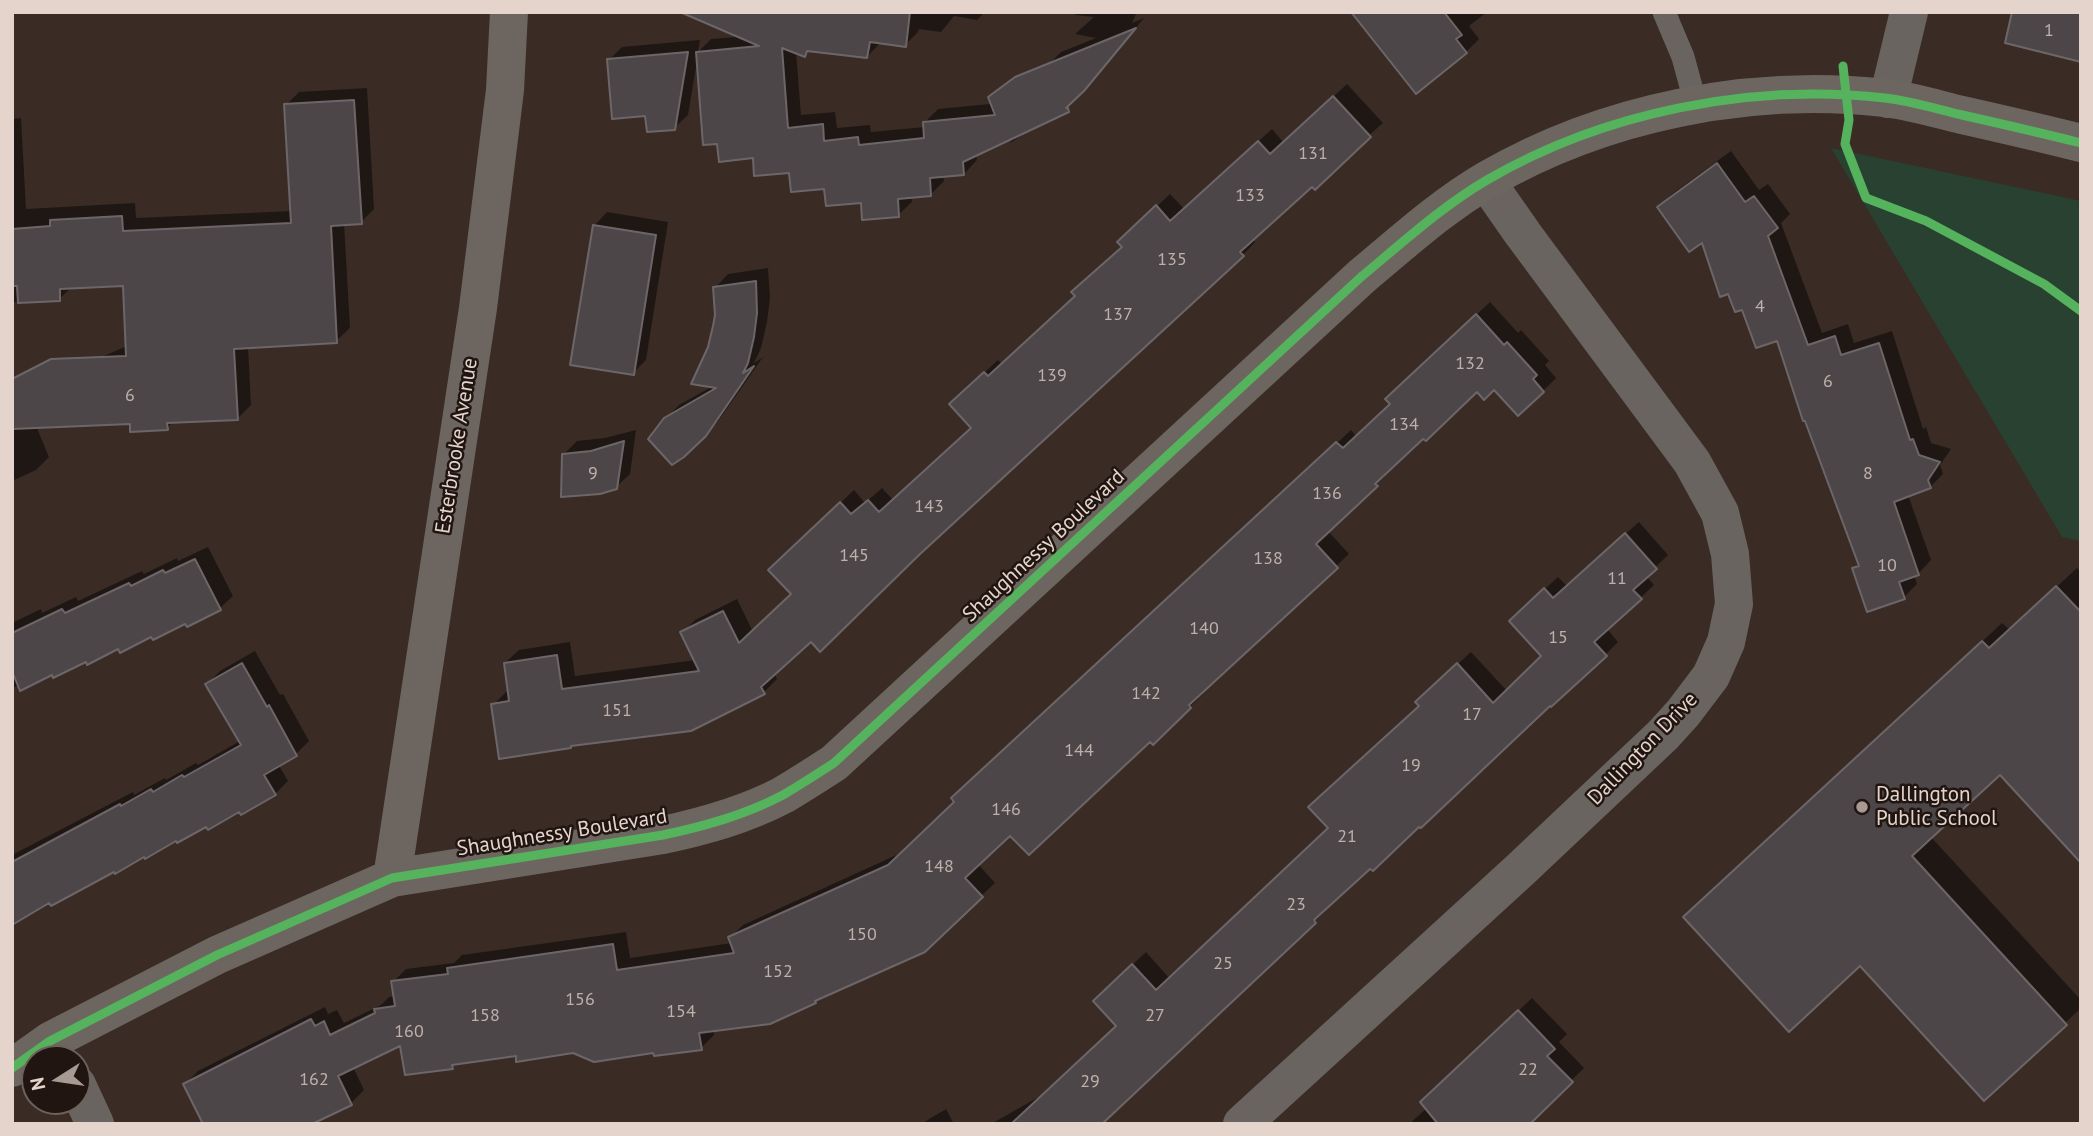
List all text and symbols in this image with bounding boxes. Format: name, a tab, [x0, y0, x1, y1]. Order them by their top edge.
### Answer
house number: 1	[2044, 20, 2054, 42]
house number: 131	[1298, 143, 1328, 165]
house number: 133	[1235, 185, 1265, 207]
house number: 135	[1157, 249, 1187, 271]
house number: 4	[1755, 296, 1765, 318]
house number: 137	[1103, 304, 1133, 326]
house number: 132	[1455, 353, 1485, 375]
street label: Esterbrooke Avenue	[431, 356, 483, 536]
house number: 139	[1037, 365, 1067, 387]
house number: 6	[1823, 371, 1833, 393]
house number: 6	[125, 385, 135, 407]
house number: 134	[1389, 414, 1419, 436]
house number: 9	[588, 463, 598, 485]
house number: 8	[1863, 463, 1873, 485]
street label: Shaughnessy Boulevard	[958, 464, 1130, 628]
house number: 136	[1312, 483, 1342, 505]
house number: 143	[914, 496, 944, 518]
house number: 145	[839, 545, 869, 567]
house number: 138	[1253, 548, 1283, 570]
house number: 10	[1877, 555, 1897, 577]
house number: 11	[1607, 568, 1627, 590]
house number: 140	[1189, 618, 1219, 640]
house number: 15	[1548, 627, 1568, 649]
house number: 142	[1131, 683, 1161, 705]
street label: Dallington Drive	[1583, 687, 1703, 811]
house number: 151	[602, 700, 632, 722]
house number: 17	[1462, 704, 1482, 726]
house number: 144	[1064, 740, 1094, 762]
house number: 19	[1401, 755, 1421, 777]
place label: Dallington Public School	[1876, 782, 1997, 832]
house number: 146	[991, 799, 1021, 821]
marker: Dallington Public School	[1854, 799, 1870, 815]
street label: Shaughnessy Boulevard	[455, 804, 669, 862]
house number: 21	[1337, 826, 1357, 848]
house number: 148	[924, 856, 954, 878]
house number: 23	[1286, 894, 1306, 916]
house number: 150	[847, 924, 877, 946]
house number: 25	[1213, 953, 1233, 975]
house number: 152	[763, 961, 793, 983]
house number: 156	[565, 989, 595, 1011]
house number: 154	[666, 1001, 696, 1023]
house number: 158	[470, 1005, 500, 1027]
house number: 27	[1145, 1005, 1165, 1027]
house number: 160	[394, 1021, 424, 1043]
north arrow	[21, 1045, 91, 1115]
house number: 22	[1518, 1059, 1538, 1081]
house number: 162	[299, 1069, 329, 1091]
house number: 29	[1080, 1071, 1100, 1093]
text: N	[24, 1075, 50, 1093]

